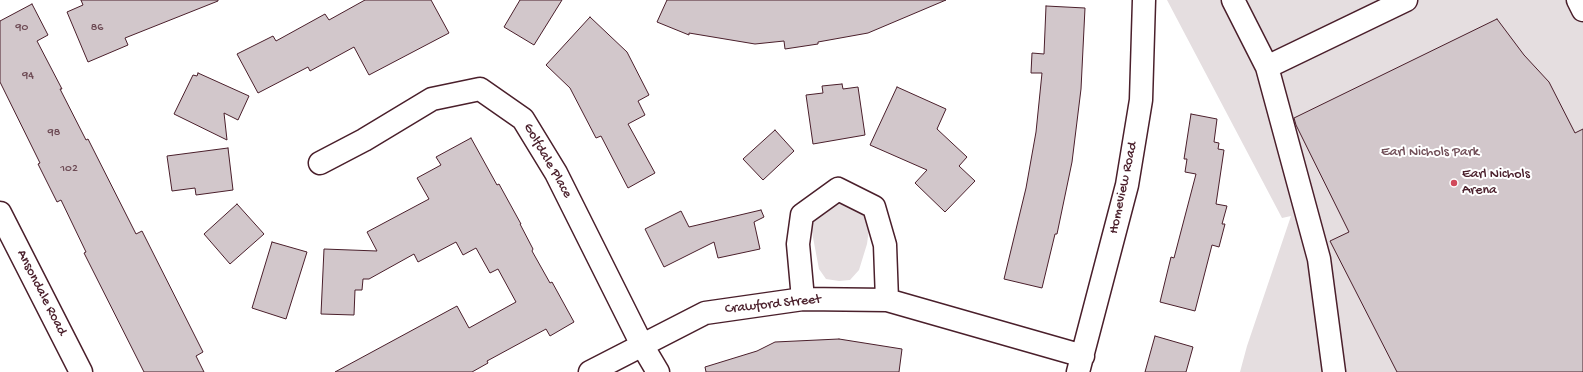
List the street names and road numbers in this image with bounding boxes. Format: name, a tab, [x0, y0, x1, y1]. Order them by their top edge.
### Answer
street label: Golfdale Place	[519, 121, 575, 201]
street label: Homeview Road	[1106, 140, 1142, 236]
street label: Ansondale Road	[12, 247, 70, 339]
street label: Crawford Street	[724, 292, 822, 318]

